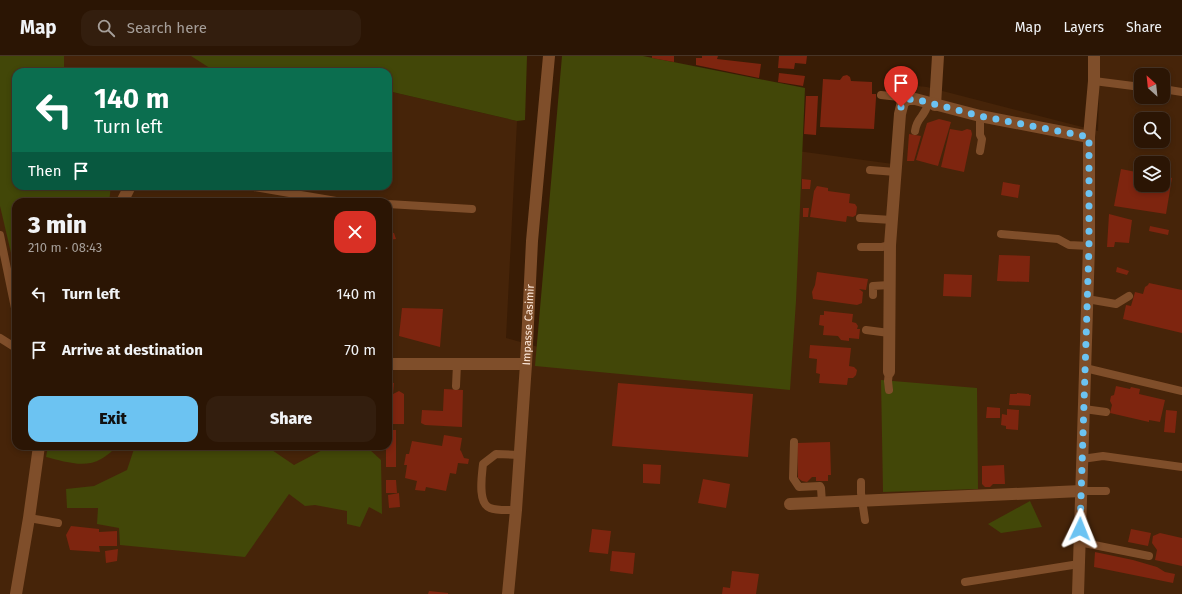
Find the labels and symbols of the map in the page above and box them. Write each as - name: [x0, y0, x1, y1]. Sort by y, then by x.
- pin: [884, 66, 918, 107]
- north arrow: [1134, 68, 1170, 104]
- street label: Impasse Casimir: [519, 283, 536, 366]
- position arrow: [1059, 508, 1101, 550]

